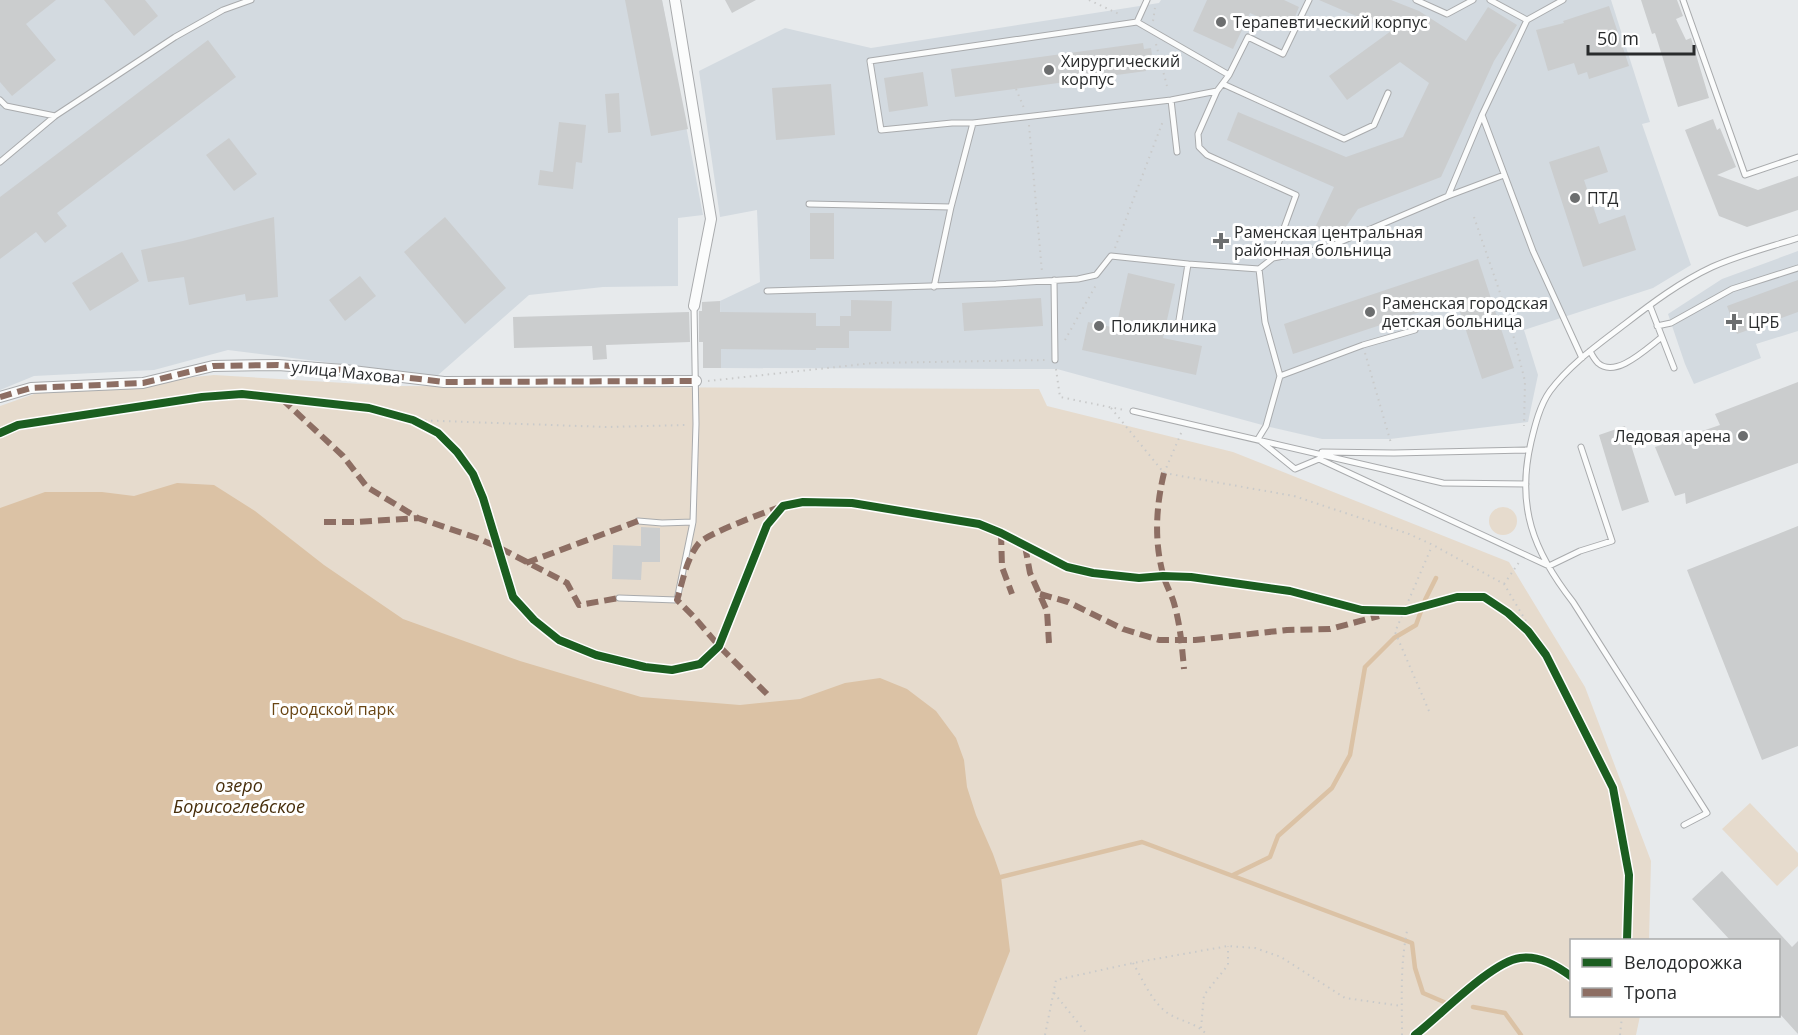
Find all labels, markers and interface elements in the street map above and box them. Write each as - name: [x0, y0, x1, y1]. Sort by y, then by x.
- place label: Терапевтический корпус: [1233, 11, 1428, 33]
- marker: Терапевтический корпус: [1214, 15, 1228, 29]
- scale bar: [1588, 18, 1694, 56]
- text: 50 m: [1597, 26, 1639, 50]
- place label: Хирургический корпус: [1061, 50, 1180, 90]
- marker: Хирургический корпус: [1042, 63, 1056, 77]
- place label: ПТД: [1587, 187, 1618, 209]
- marker: ПТД: [1568, 191, 1582, 205]
- place label: Раменская центральная районная больница: [1234, 221, 1423, 261]
- marker: Раменская центральная районная больница: [1212, 232, 1230, 250]
- place label: Раменская городская детская больница: [1382, 292, 1548, 332]
- marker: Раменская городская детская больница: [1363, 305, 1377, 319]
- place label: ЦРБ: [1748, 311, 1779, 333]
- marker: ЦРБ: [1725, 313, 1743, 331]
- place label: Поликлиника: [1111, 315, 1217, 337]
- marker: Поликлиника: [1092, 319, 1106, 333]
- street label: улица Махова: [290, 355, 402, 389]
- place label: Ледовая арена: [1614, 425, 1731, 447]
- marker: Ледовая арена: [1736, 429, 1750, 443]
- park label: Городской парк: [271, 698, 395, 720]
- water label: озеро Борисоглебское: [173, 773, 305, 818]
- legend: [1570, 939, 1780, 1017]
- text: Велодорожка: [1624, 950, 1742, 974]
- text: Тропа: [1624, 980, 1677, 1004]

